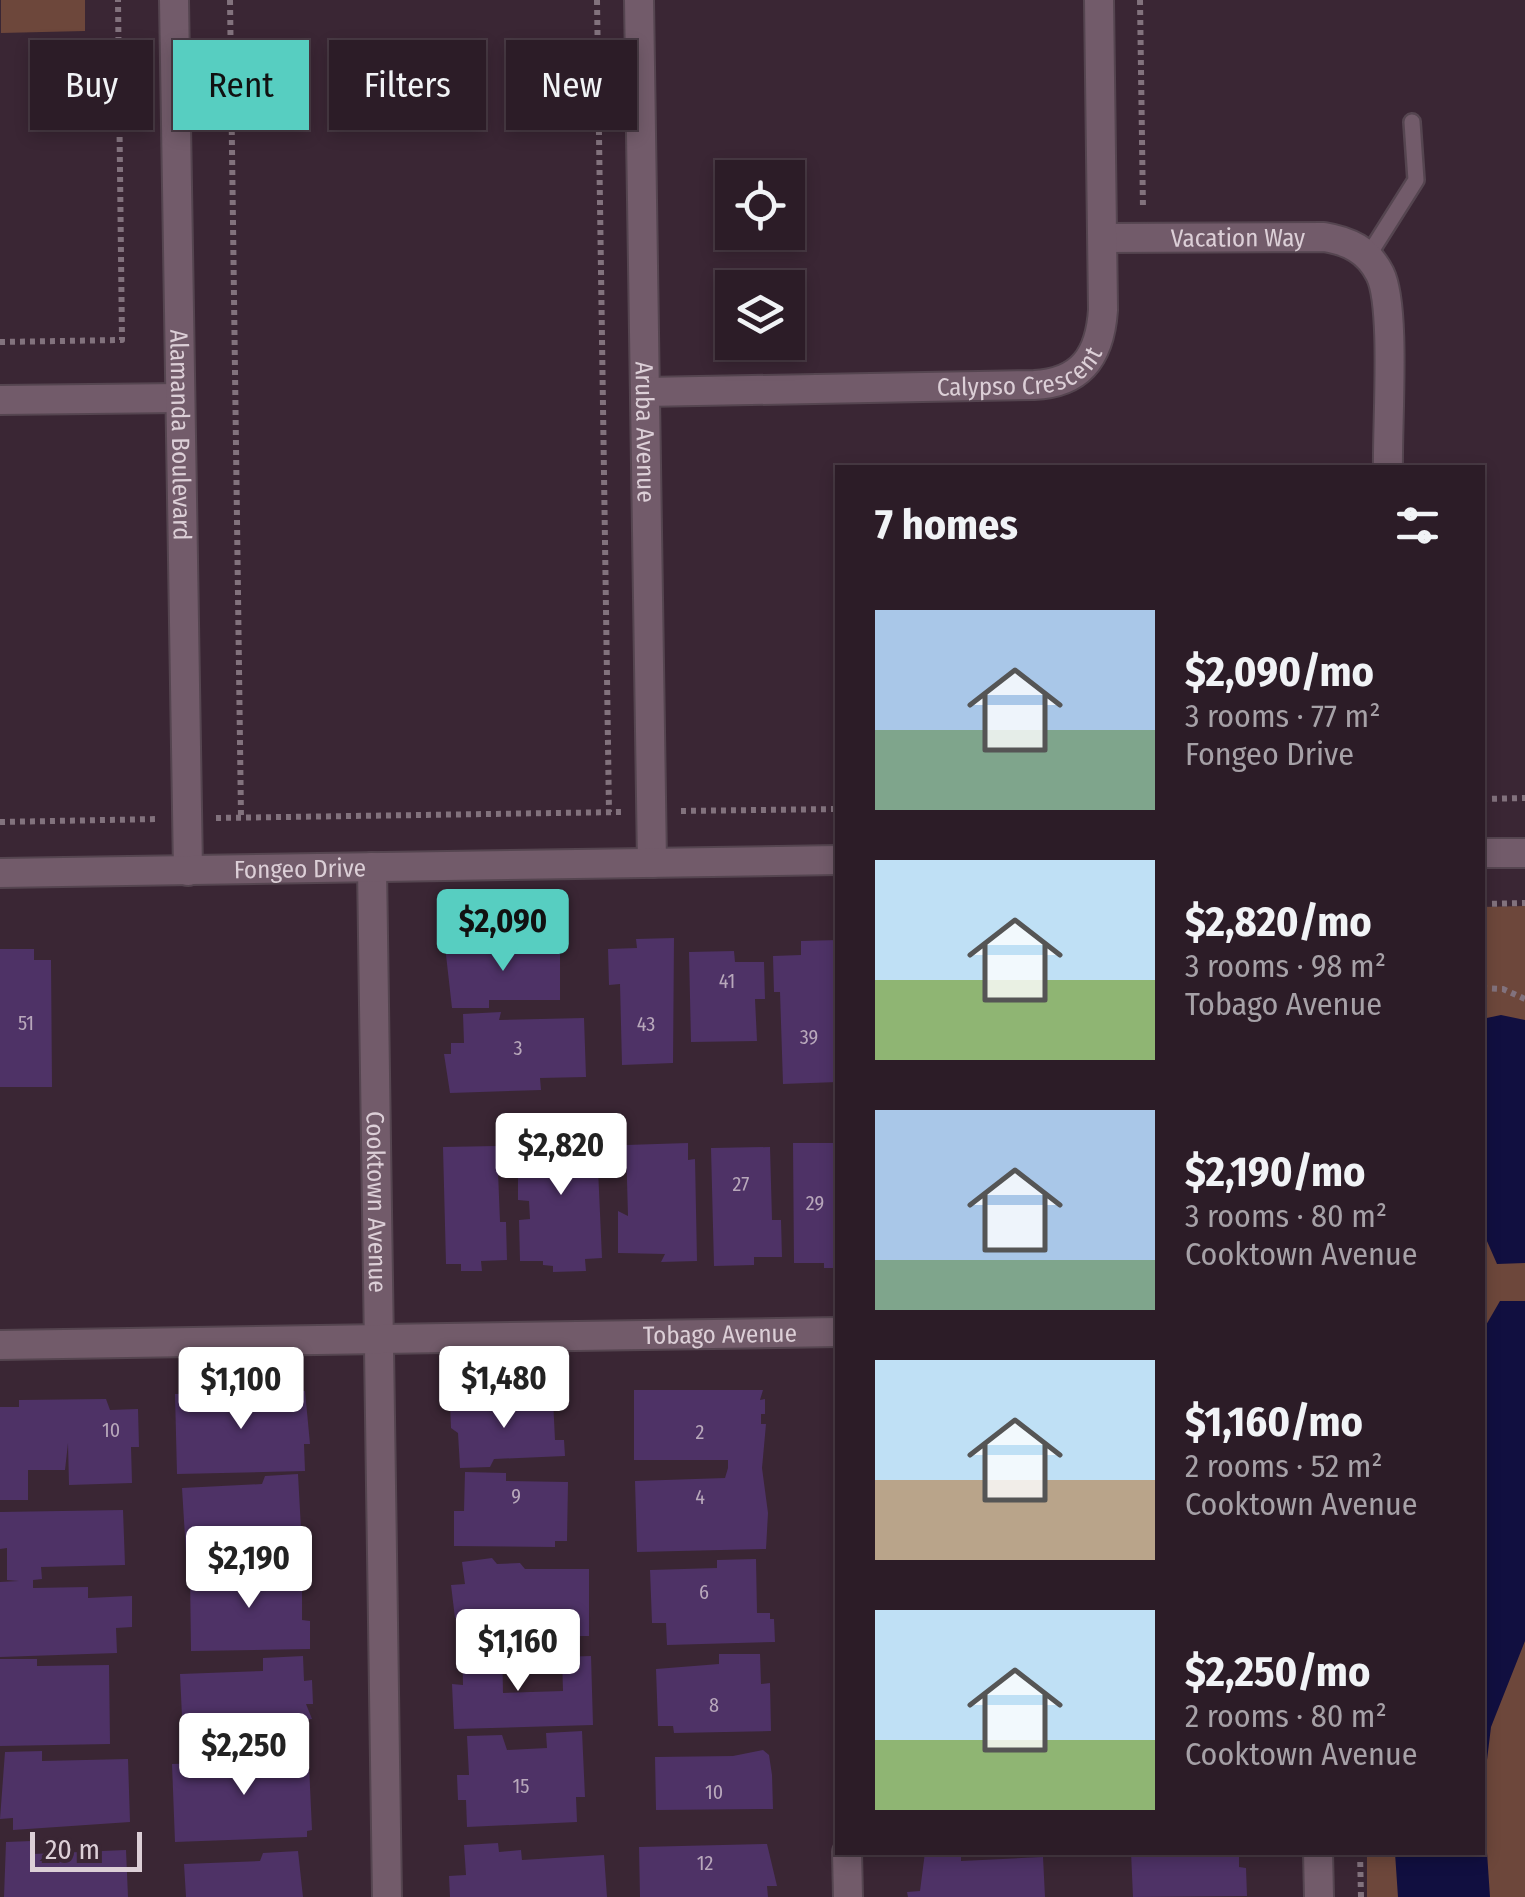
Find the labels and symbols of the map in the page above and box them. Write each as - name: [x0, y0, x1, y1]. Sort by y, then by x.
- street label: Vacation Way: [1171, 223, 1305, 254]
- street label: Alamanda Boulevard: [163, 329, 197, 541]
- street label: Calypso Crescent: [936, 341, 1109, 403]
- street label: Aruba Avenue: [628, 361, 661, 503]
- street label: Fongeo Drive: [234, 853, 366, 885]
- pin: $2,090: [422, 889, 584, 974]
- house number: 41: [719, 969, 735, 993]
- house number: 51: [18, 1011, 34, 1035]
- house number: 43: [637, 1012, 655, 1036]
- house number: 39: [800, 1025, 818, 1049]
- house number: 3: [513, 1036, 523, 1060]
- street label: Cooktown Avenue: [360, 1111, 392, 1293]
- pin: $2,820: [480, 1113, 642, 1198]
- house number: 27: [733, 1172, 749, 1196]
- house number: 29: [806, 1191, 824, 1215]
- street label: Tobago Avenue: [643, 1319, 797, 1351]
- pin: $1,480: [423, 1346, 585, 1431]
- pin: $1,100: [160, 1347, 322, 1432]
- house number: 10: [102, 1418, 120, 1442]
- house number: 2: [696, 1420, 705, 1444]
- house number: 9: [511, 1484, 521, 1508]
- house number: 4: [695, 1485, 705, 1509]
- pin: $2,190: [168, 1526, 330, 1611]
- house number: 6: [699, 1580, 709, 1604]
- pin: $1,160: [437, 1609, 599, 1694]
- house number: 8: [709, 1693, 719, 1717]
- pin: $2,250: [163, 1713, 325, 1798]
- house number: 15: [513, 1774, 529, 1798]
- house number: 10: [705, 1780, 723, 1804]
- scale bar: [30, 1827, 142, 1872]
- house number: 12: [697, 1851, 713, 1875]

